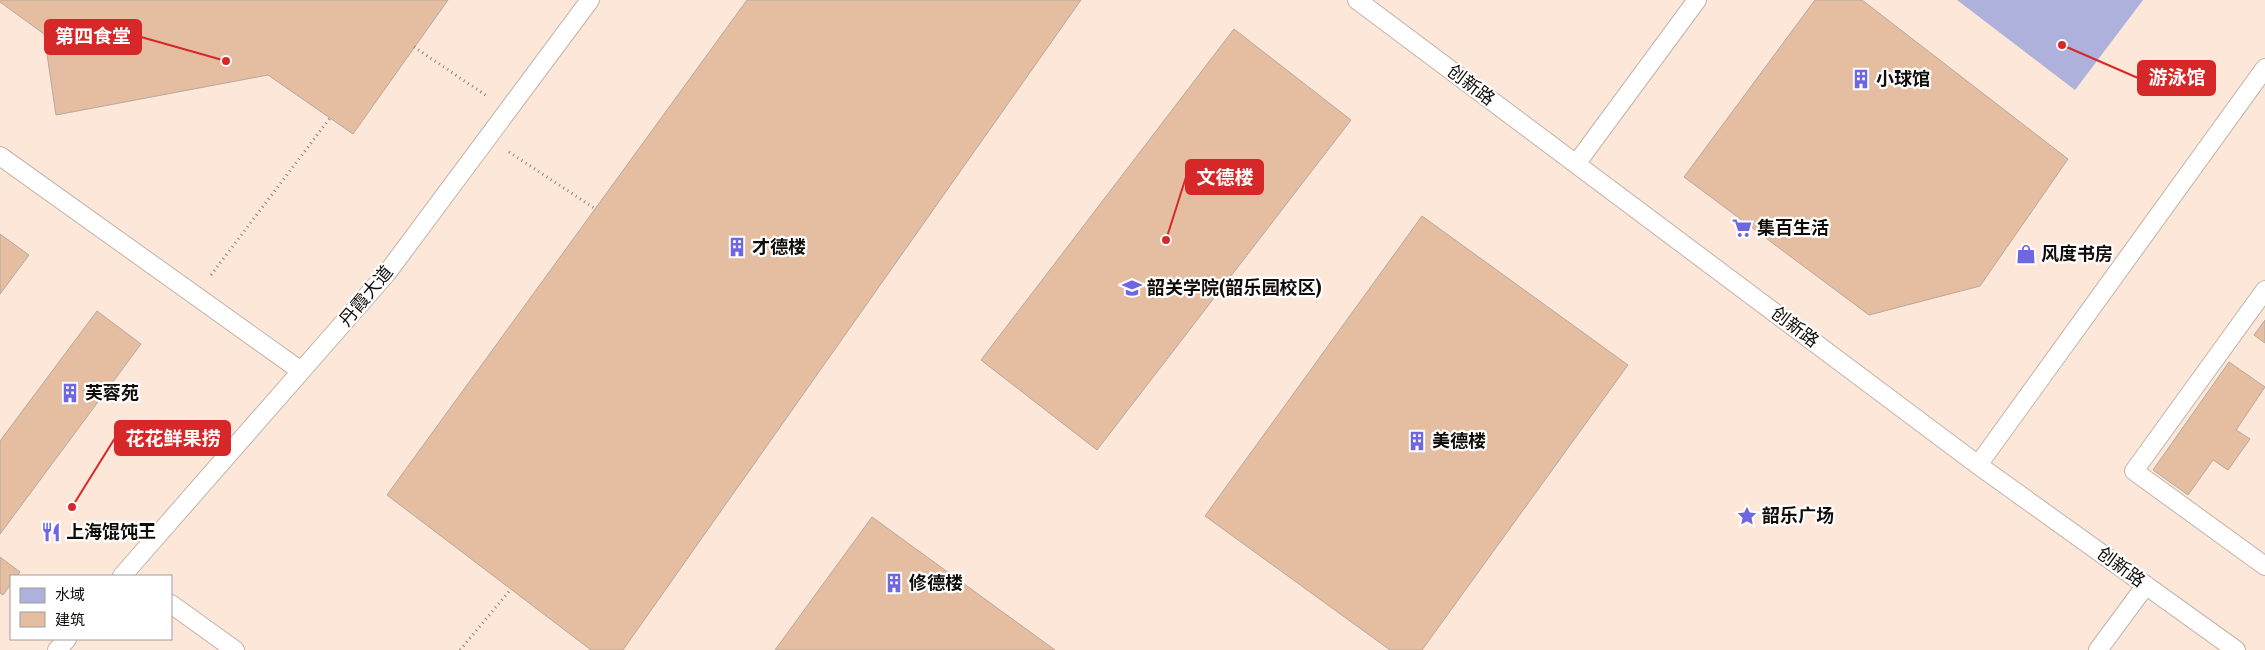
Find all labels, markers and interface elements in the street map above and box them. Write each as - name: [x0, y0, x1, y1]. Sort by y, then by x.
- callout: 第四食堂: [45, 20, 141, 54]
- text: 第四食堂: [55, 21, 131, 49]
- street label: 创新路: [1442, 57, 1502, 111]
- callout: 游泳馆: [2138, 61, 2215, 95]
- text: 游泳馆: [2148, 62, 2206, 90]
- place label: 小球馆: [1876, 64, 1930, 91]
- building icon: 小球馆: [1850, 68, 1872, 90]
- callout: 文德楼: [1186, 160, 1263, 194]
- text: 文德楼: [1196, 162, 1254, 190]
- place label: 集百生活: [1757, 213, 1829, 240]
- supermarket icon: 集百生活: [1731, 217, 1753, 239]
- place label: 才德楼: [752, 232, 806, 259]
- building icon: 才德楼: [726, 236, 748, 258]
- place label: 风度书房: [2041, 239, 2113, 266]
- shop icon: 风度书房: [2015, 243, 2037, 265]
- street label: 丹霞大道: [331, 259, 398, 331]
- place label: 韶关学院(韶乐园校区): [1147, 273, 1322, 300]
- school or university icon: 韶关学院(韶乐园校区): [1121, 277, 1143, 299]
- street label: 创新路: [1766, 299, 1826, 353]
- place label: 芙蓉苑: [85, 378, 139, 405]
- building icon: 芙蓉苑: [59, 382, 81, 404]
- callout: 花花鲜果捞: [115, 421, 230, 455]
- text: 花花鲜果捞: [125, 423, 221, 451]
- place label: 美德楼: [1432, 426, 1486, 453]
- building icon: 美德楼: [1406, 430, 1428, 452]
- place label: 韶乐广场: [1762, 501, 1834, 528]
- place icon: 韶乐广场: [1736, 505, 1758, 527]
- place label: 上海馄饨王: [66, 517, 156, 544]
- restaurant icon: 上海馄饨王: [40, 521, 62, 543]
- street label: 创新路: [2092, 539, 2152, 593]
- place label: 修德楼: [909, 568, 963, 595]
- building icon: 修德楼: [883, 572, 905, 594]
- legend: [10, 575, 172, 640]
- text: 水域: [55, 582, 85, 605]
- text: 建筑: [55, 607, 85, 630]

